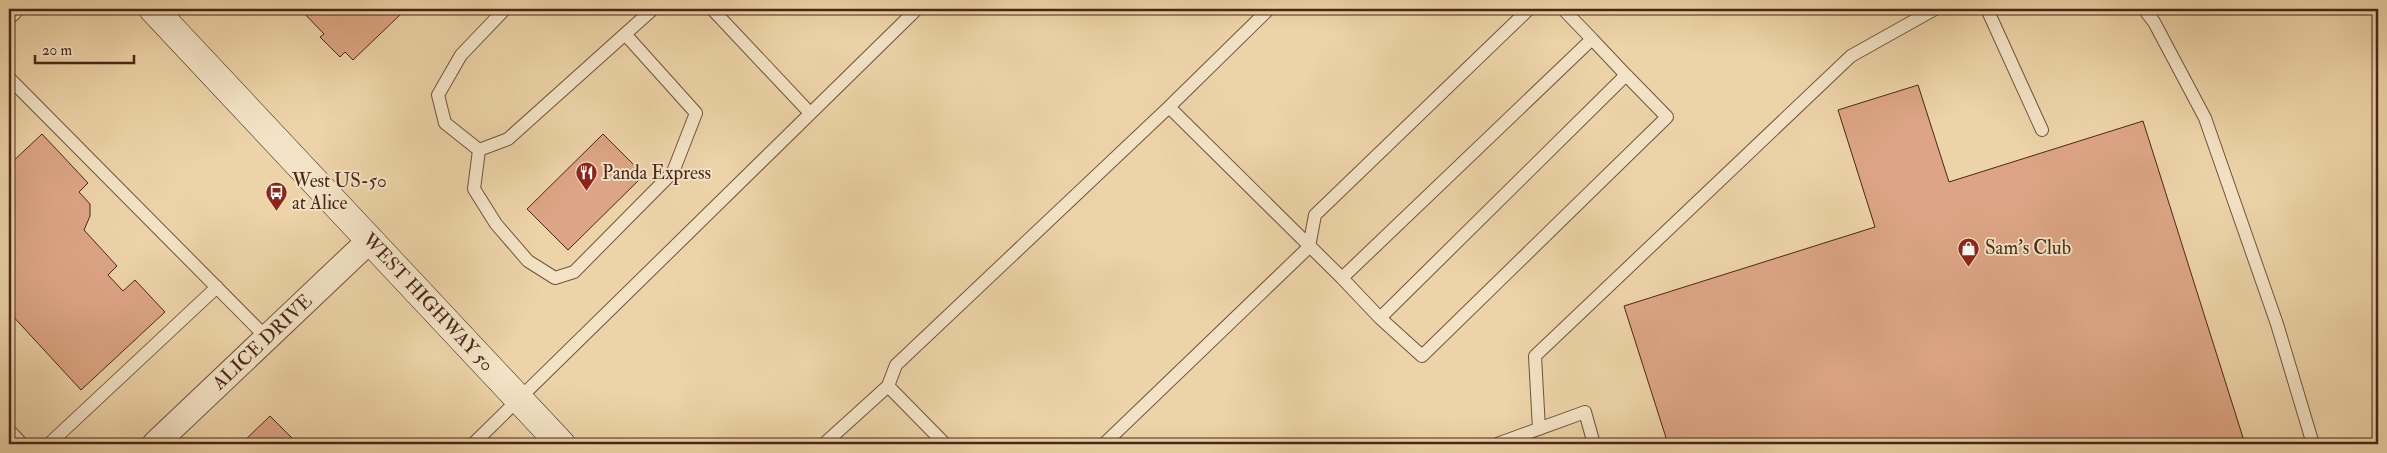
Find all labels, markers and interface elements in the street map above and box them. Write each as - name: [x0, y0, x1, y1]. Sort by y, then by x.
- scale bar: [35, 32, 134, 64]
- text: 20 m: [42, 41, 72, 60]
- restaurant icon: Panda Express: [574, 161, 598, 192]
- place label: Panda Express: [602, 161, 711, 186]
- place label: West US-50 at Alice: [291, 169, 387, 215]
- bus stop icon: West US-50 at Alice: [264, 180, 288, 211]
- street label: WEST HIGHWAY 50: [357, 227, 499, 376]
- shop icon: Sam's Club: [1957, 236, 1981, 267]
- place label: Sam's Club: [1985, 236, 2071, 260]
- street label: ALICE DRIVE: [207, 289, 318, 396]

